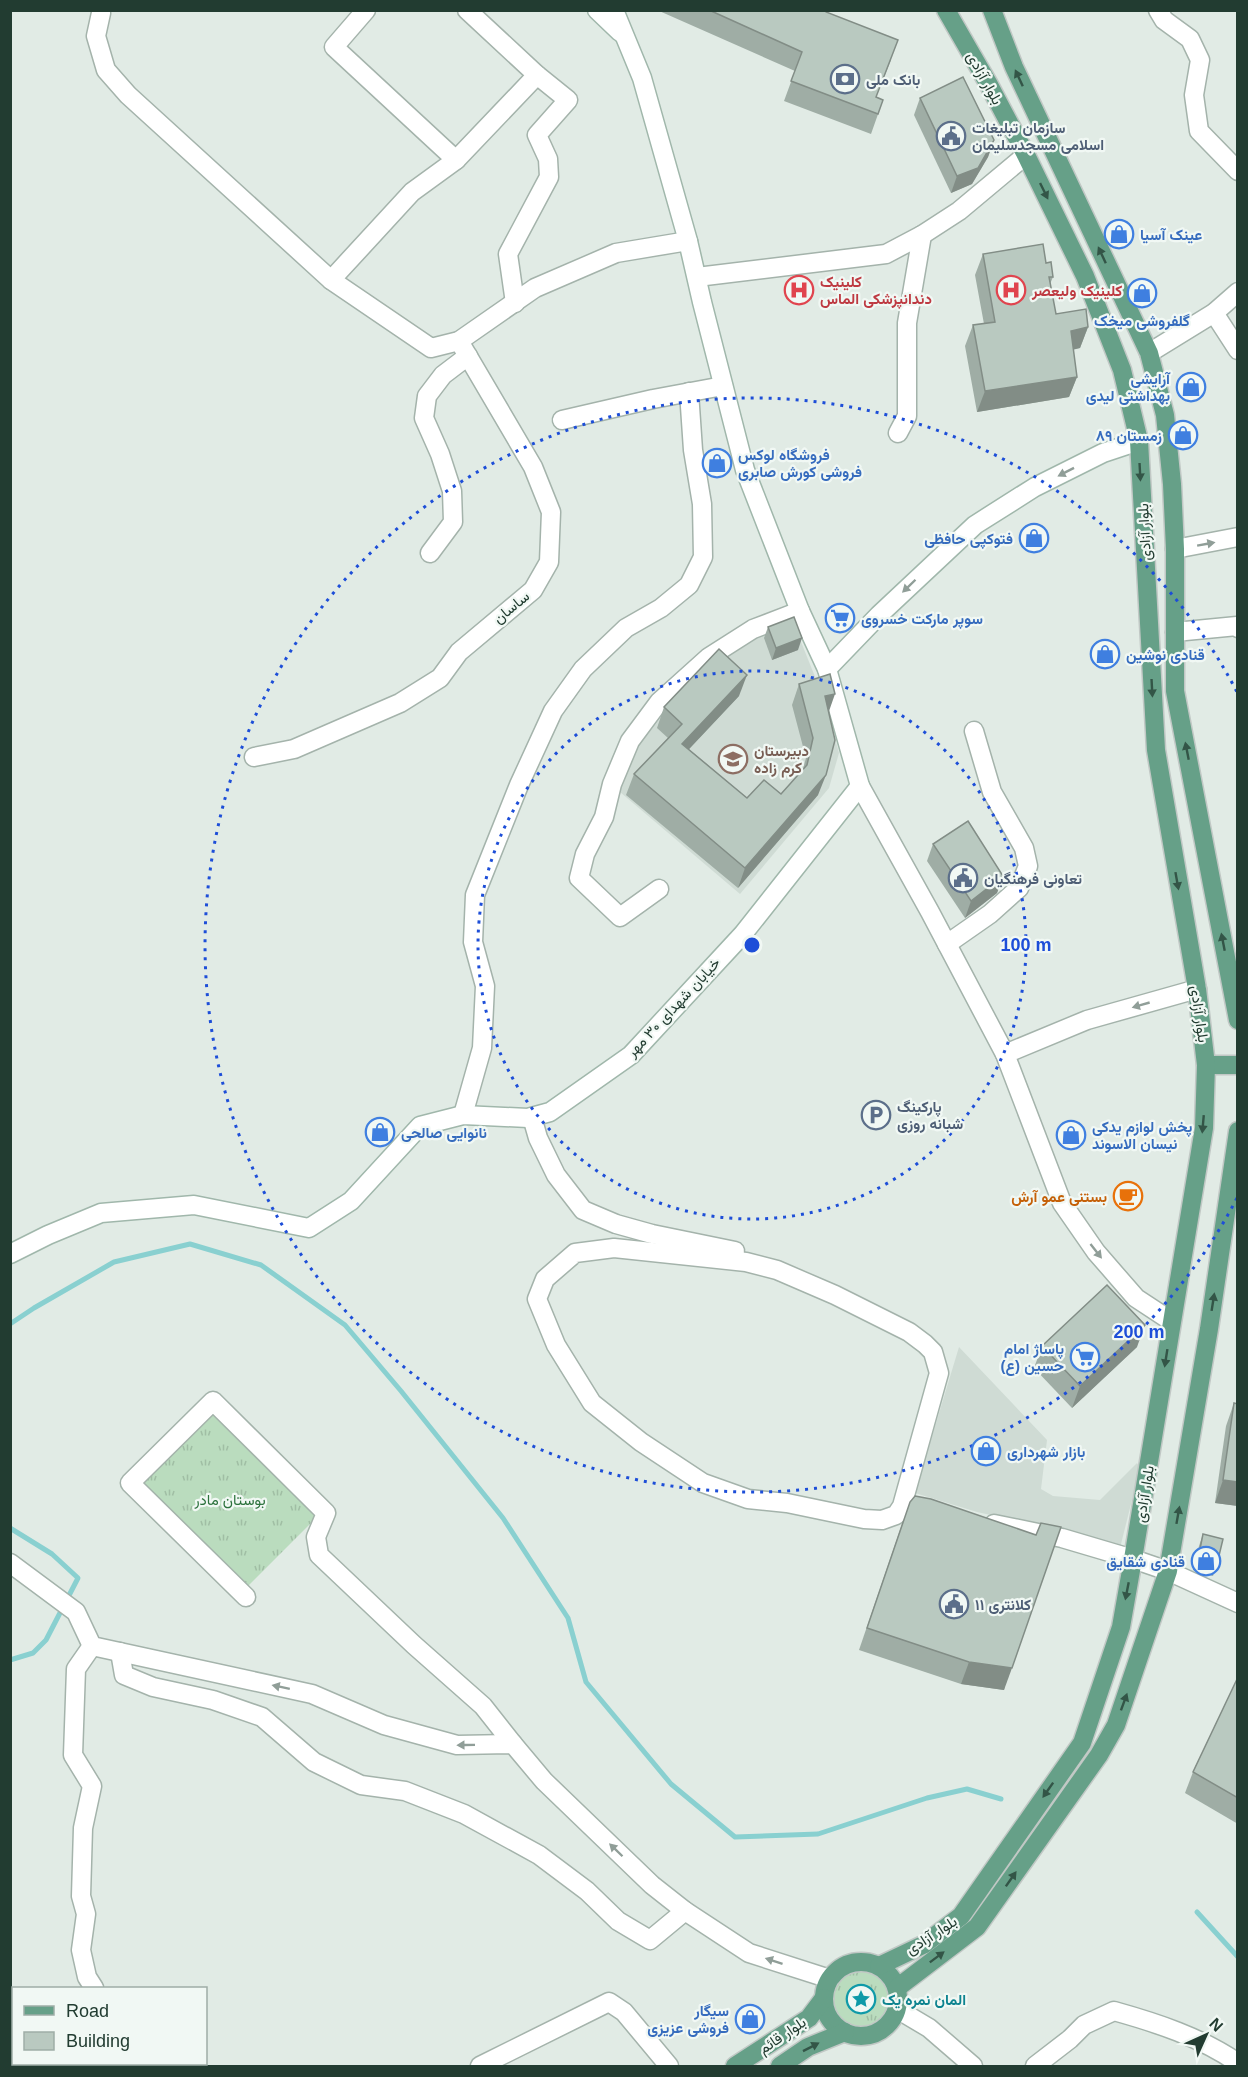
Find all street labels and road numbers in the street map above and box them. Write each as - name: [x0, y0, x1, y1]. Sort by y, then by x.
- street label: بلوار آزادی: [962, 49, 1006, 108]
- street label: بلوار آزادی: [1134, 503, 1156, 561]
- street label: ساسان: [490, 587, 533, 628]
- street label: خیابان شهدای ۳۰ مهر: [622, 954, 725, 1062]
- street label: بلوار آزادی: [1186, 984, 1212, 1044]
- street label: بلوار آزادی: [1131, 1464, 1159, 1524]
- street label: بلوار آزادی: [902, 1912, 961, 1959]
- street label: بلوار قائم: [755, 2013, 810, 2059]

